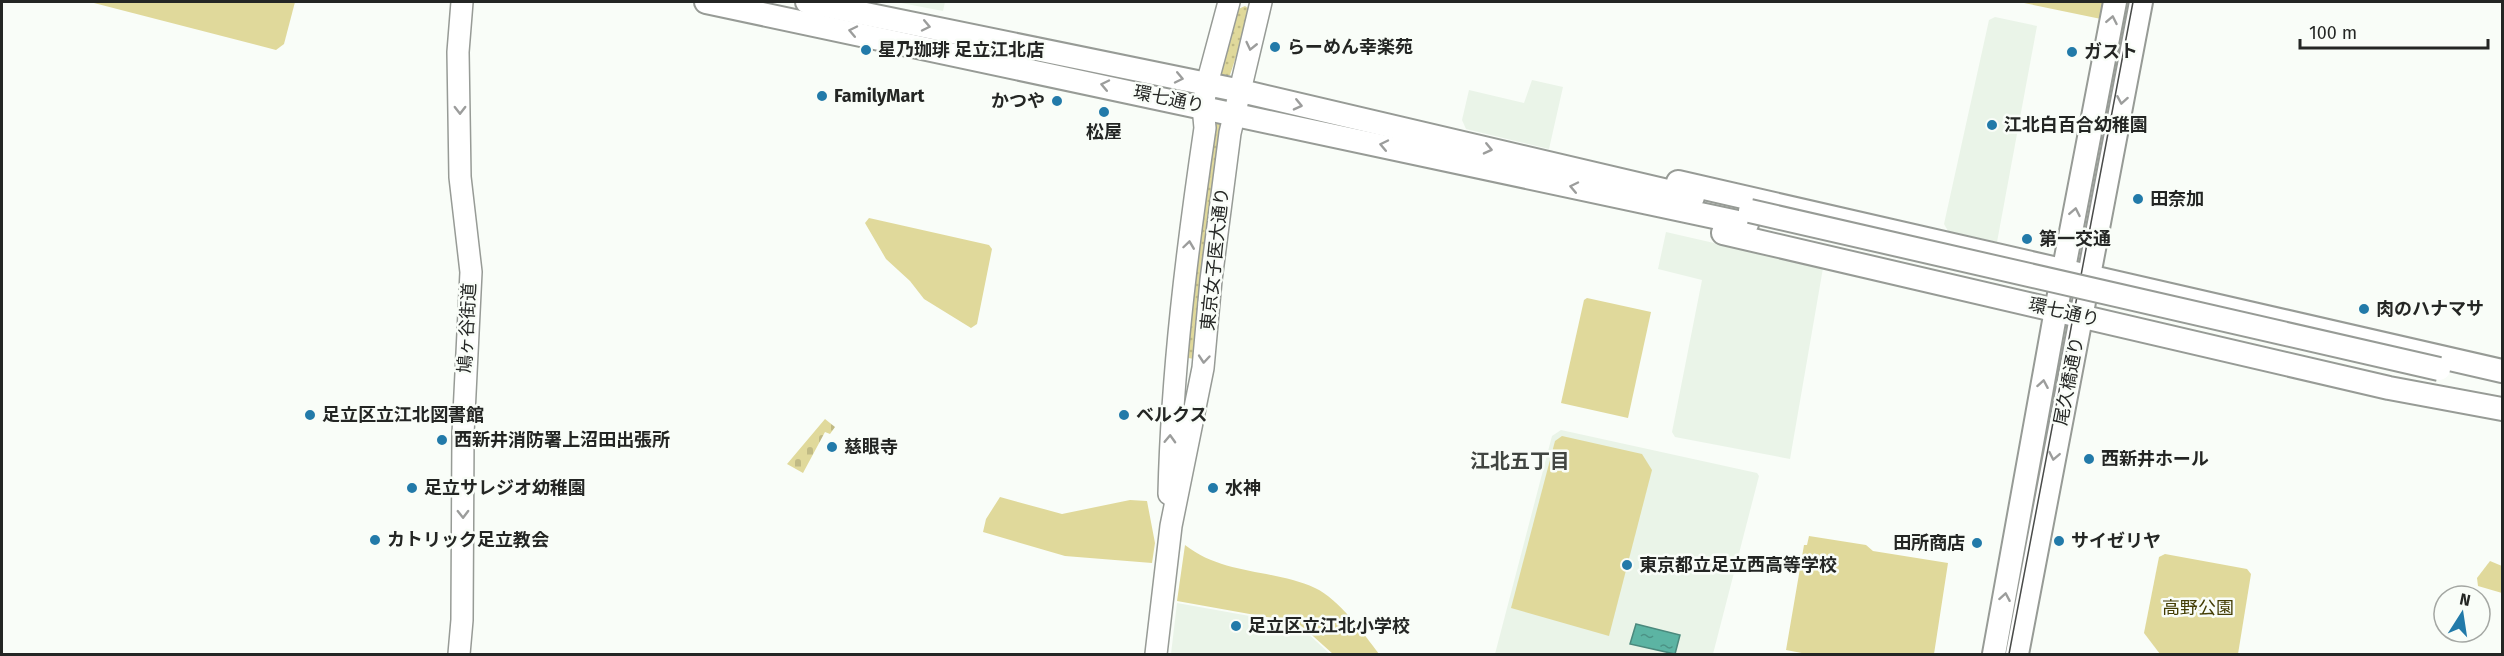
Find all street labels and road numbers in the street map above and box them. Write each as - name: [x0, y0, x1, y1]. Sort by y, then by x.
- street label: 環七通り: [1131, 81, 1207, 117]
- street label: 東京女子医大通り: [1197, 186, 1233, 332]
- street label: 鳩ヶ谷街道: [454, 282, 480, 374]
- street label: 環七通り: [2026, 293, 2102, 331]
- street label: 尾久橋通り: [2050, 335, 2088, 427]

